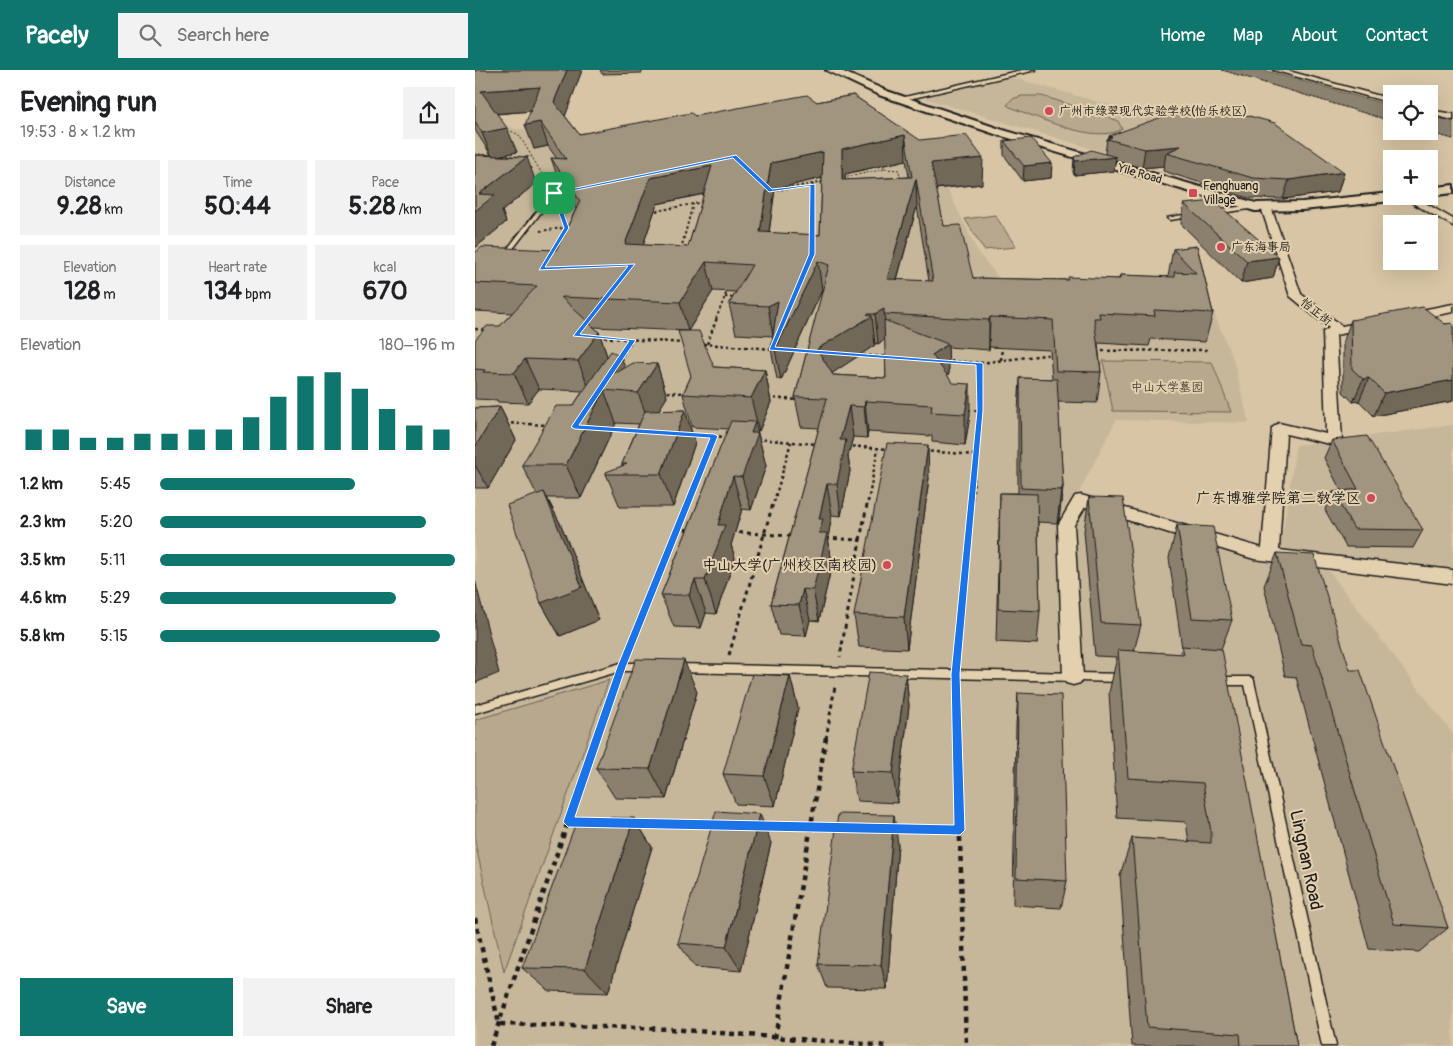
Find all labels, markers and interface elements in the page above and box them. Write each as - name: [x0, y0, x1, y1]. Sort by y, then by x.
- search box: [118, 13, 468, 58]
- text: Pacely: [25, 21, 88, 50]
- icon: search: [136, 21, 164, 49]
- text: Search here: [176, 23, 269, 47]
- text: Home: [1160, 24, 1205, 47]
- text: Map: [1233, 24, 1263, 47]
- text: About: [1291, 24, 1337, 47]
- text: Contact: [1365, 24, 1428, 47]
- text: Evening run: [20, 85, 157, 120]
- map controls: [1383, 85, 1438, 270]
- button: locate: [1383, 85, 1438, 140]
- button: share: [403, 87, 455, 139]
- place label: 广州市绿翠现代实验学校(怡乐校区): [1059, 104, 1247, 119]
- marker: 广州市绿翠现代实验学校(怡乐校区): [1043, 105, 1055, 117]
- text: 19:53 · 8 × 1.2 km: [20, 122, 135, 142]
- button: +: [1383, 150, 1438, 205]
- street label: Yile Road: [1115, 160, 1164, 187]
- pin: [533, 172, 575, 214]
- text: Distance: [64, 174, 115, 191]
- text: Time: [223, 174, 252, 191]
- text: Pace: [371, 174, 399, 191]
- icon: arrive: [540, 179, 568, 207]
- place label: Fenghuang Village: [1203, 179, 1258, 208]
- marker: Fenghuang Village: [1187, 187, 1199, 199]
- text: 9.28: [57, 191, 102, 222]
- text: 50:44: [204, 191, 271, 222]
- text: 5:28: [349, 191, 395, 222]
- text: km: [102, 201, 123, 218]
- text: /km: [395, 201, 422, 218]
- button: −: [1383, 215, 1438, 270]
- place label: 广东海事局: [1231, 240, 1291, 255]
- marker: 广东海事局: [1215, 241, 1227, 253]
- text: Elevation: [63, 259, 117, 276]
- text: Heart rate: [208, 259, 267, 276]
- text: kcal: [374, 259, 397, 276]
- text: 128: [64, 276, 100, 307]
- text: 134: [204, 276, 242, 307]
- text: 670: [363, 276, 407, 307]
- text: m: [100, 286, 116, 303]
- text: bpm: [242, 286, 271, 303]
- street label: 怡正街: [1297, 295, 1335, 329]
- text: Elevation: [20, 335, 81, 355]
- text: 180–196 m: [379, 335, 455, 355]
- park label: 中山大学墓园: [1131, 380, 1203, 395]
- text: 1.2 km: [20, 474, 63, 494]
- text: 5:45: [100, 474, 131, 494]
- place label: 广东博雅学院第二教学区: [1196, 489, 1361, 508]
- marker: 广东博雅学院第二教学区: [1365, 492, 1377, 504]
- text: 2.3 km: [20, 512, 66, 532]
- text: 5:20: [100, 512, 133, 532]
- text: 3.5 km: [20, 550, 65, 570]
- text: 5:11: [100, 550, 125, 570]
- place label: 中山大学(广州校区南校园): [702, 556, 877, 575]
- marker: 中山大学(广州校区南校园): [881, 559, 893, 571]
- text: 4.6 km: [20, 588, 66, 608]
- text: 5:29: [100, 588, 130, 608]
- text: 5.8 km: [20, 626, 65, 646]
- text: 5:15: [100, 626, 128, 646]
- street label: Lingnan Road: [1284, 808, 1328, 912]
- button: Save: [20, 978, 233, 1036]
- button: Share: [243, 978, 455, 1036]

